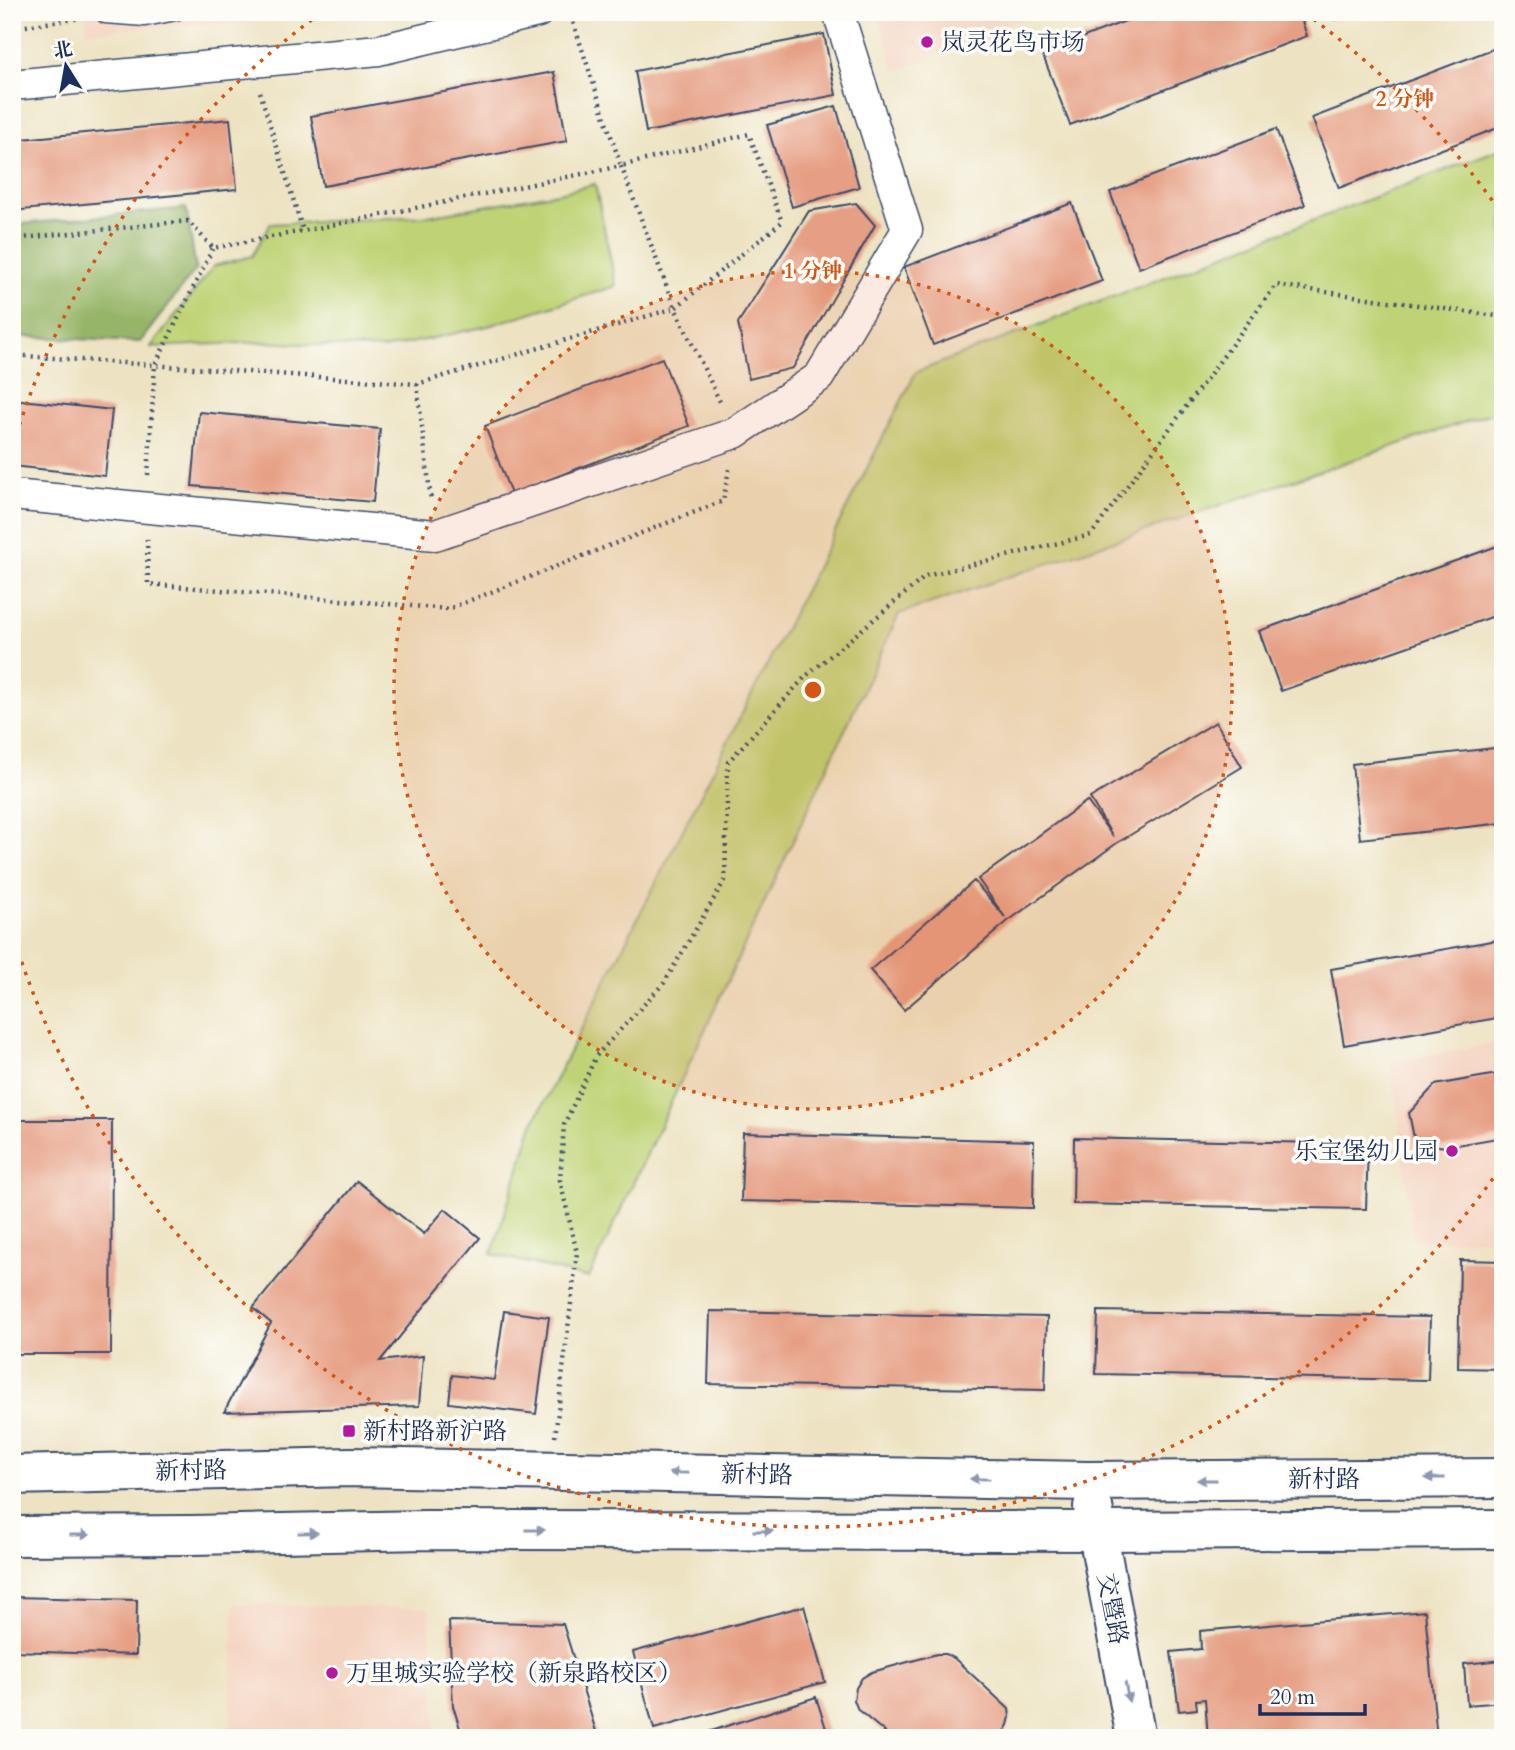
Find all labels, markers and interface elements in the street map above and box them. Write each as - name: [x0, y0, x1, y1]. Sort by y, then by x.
- place label: 岚灵花鸟市场: [941, 26, 1085, 59]
- north arrow: [32, 32, 102, 102]
- marker: 岚灵花鸟市场: [919, 34, 935, 50]
- text: 北: [51, 36, 75, 65]
- text: 2 分钟: [1376, 85, 1434, 114]
- text: 1 分钟: [784, 257, 842, 286]
- centre of rings: [801, 678, 825, 702]
- place label: 乐宝堡幼儿园: [1294, 1135, 1438, 1168]
- marker: 乐宝堡幼儿园: [1444, 1143, 1460, 1159]
- place label: 新村路新沪路: [363, 1415, 507, 1448]
- marker: 新村路新沪路: [341, 1423, 357, 1439]
- street label: 新村路: [155, 1454, 227, 1488]
- street label: 新村路: [721, 1458, 793, 1492]
- street label: 新村路: [1288, 1463, 1360, 1496]
- one-way arrow: [667, 1468, 689, 1479]
- one-way arrow: [1423, 1472, 1445, 1484]
- one-way arrow: [968, 1473, 990, 1485]
- one-way arrow: [1196, 1474, 1218, 1486]
- one-way arrow: [525, 1525, 547, 1536]
- one-way arrow: [752, 1525, 774, 1537]
- one-way arrow: [297, 1527, 319, 1538]
- one-way arrow: [70, 1529, 92, 1541]
- street label: 交暨路: [1089, 1571, 1135, 1647]
- place label: 万里城实验学校（新泉路校区）: [346, 1657, 682, 1690]
- marker: 万里城实验学校（新泉路校区）: [324, 1665, 340, 1681]
- scale bar: [1260, 1673, 1364, 1717]
- one-way arrow: [1122, 1681, 1133, 1703]
- text: 20 m: [1270, 1683, 1315, 1712]

